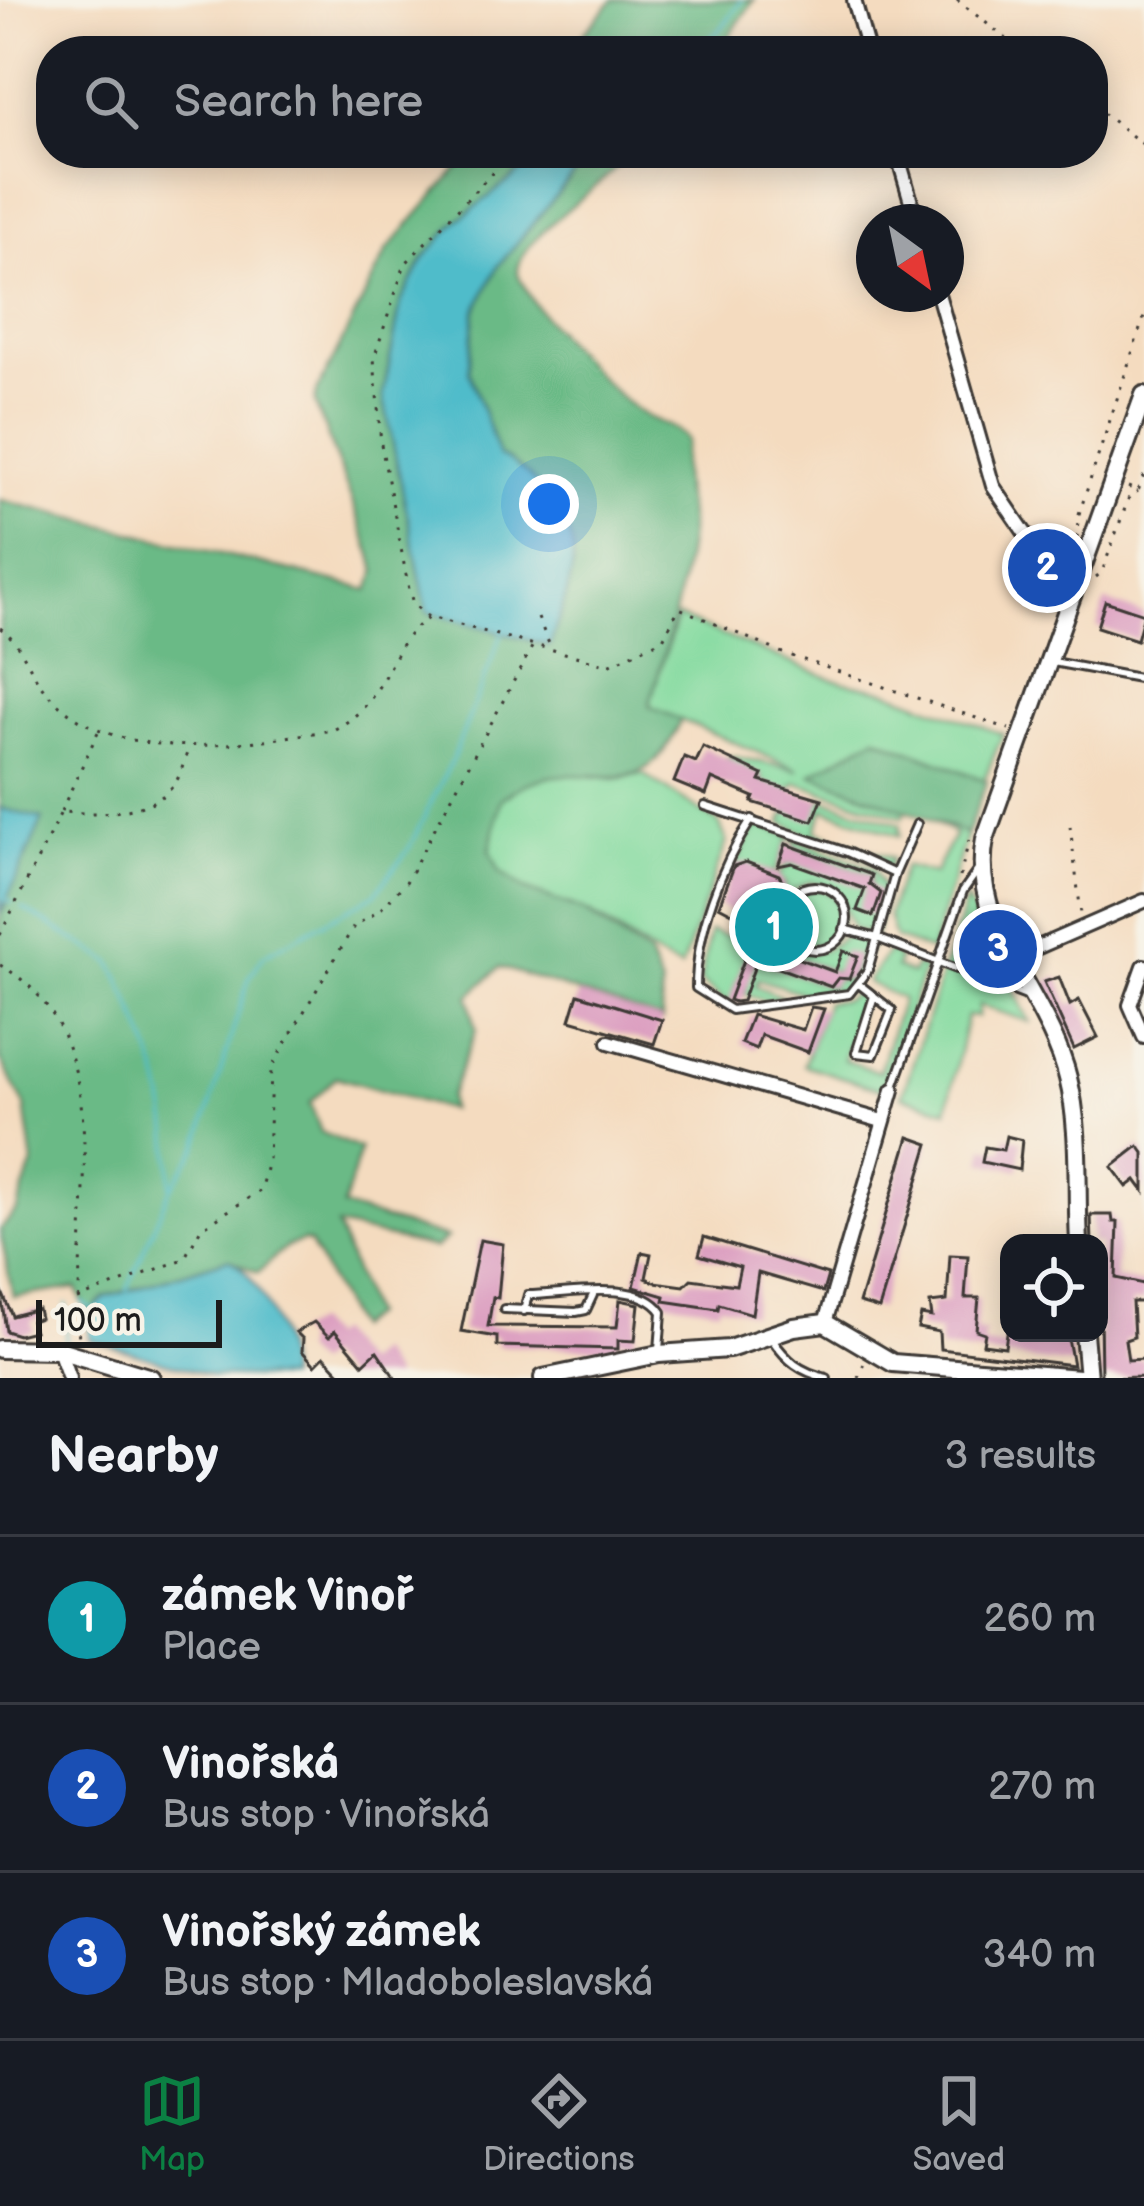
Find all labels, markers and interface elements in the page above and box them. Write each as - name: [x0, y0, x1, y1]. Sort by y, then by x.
- search box: [36, 36, 1108, 168]
- icon: search: [78, 69, 144, 135]
- text: Search here: [174, 75, 423, 130]
- north arrow: [856, 204, 964, 312]
- your location: [519, 474, 579, 534]
- pin: 2: [1008, 523, 1086, 613]
- pin: 1: [735, 882, 813, 972]
- pin: 3: [959, 904, 1037, 994]
- map controls: [1000, 1234, 1108, 1342]
- button: locate: [1000, 1234, 1108, 1342]
- scale bar: [36, 1294, 222, 1347]
- text: 100 m: [54, 1301, 142, 1341]
- text: Nearby: [48, 1426, 219, 1487]
- text: 3 results: [944, 1433, 1096, 1480]
- text: zámek Vinoř: [162, 1569, 414, 1624]
- text: 1: [79, 1596, 95, 1643]
- text: 260 m: [983, 1596, 1096, 1643]
- text: Place: [162, 1624, 261, 1671]
- text: Vinořská: [162, 1737, 340, 1792]
- text: 2: [75, 1764, 99, 1811]
- text: 270 m: [988, 1764, 1096, 1811]
- text: Bus stop · Vinořská: [162, 1792, 490, 1839]
- text: Vinořský zámek: [162, 1905, 481, 1960]
- text: 3: [76, 1932, 98, 1979]
- text: 340 m: [983, 1932, 1096, 1979]
- text: Bus stop · Mladoboleslavská: [162, 1960, 653, 2007]
- tab: Map: [139, 2068, 205, 2180]
- tab: Directions: [483, 2068, 635, 2180]
- tab: Saved: [912, 2068, 1005, 2180]

